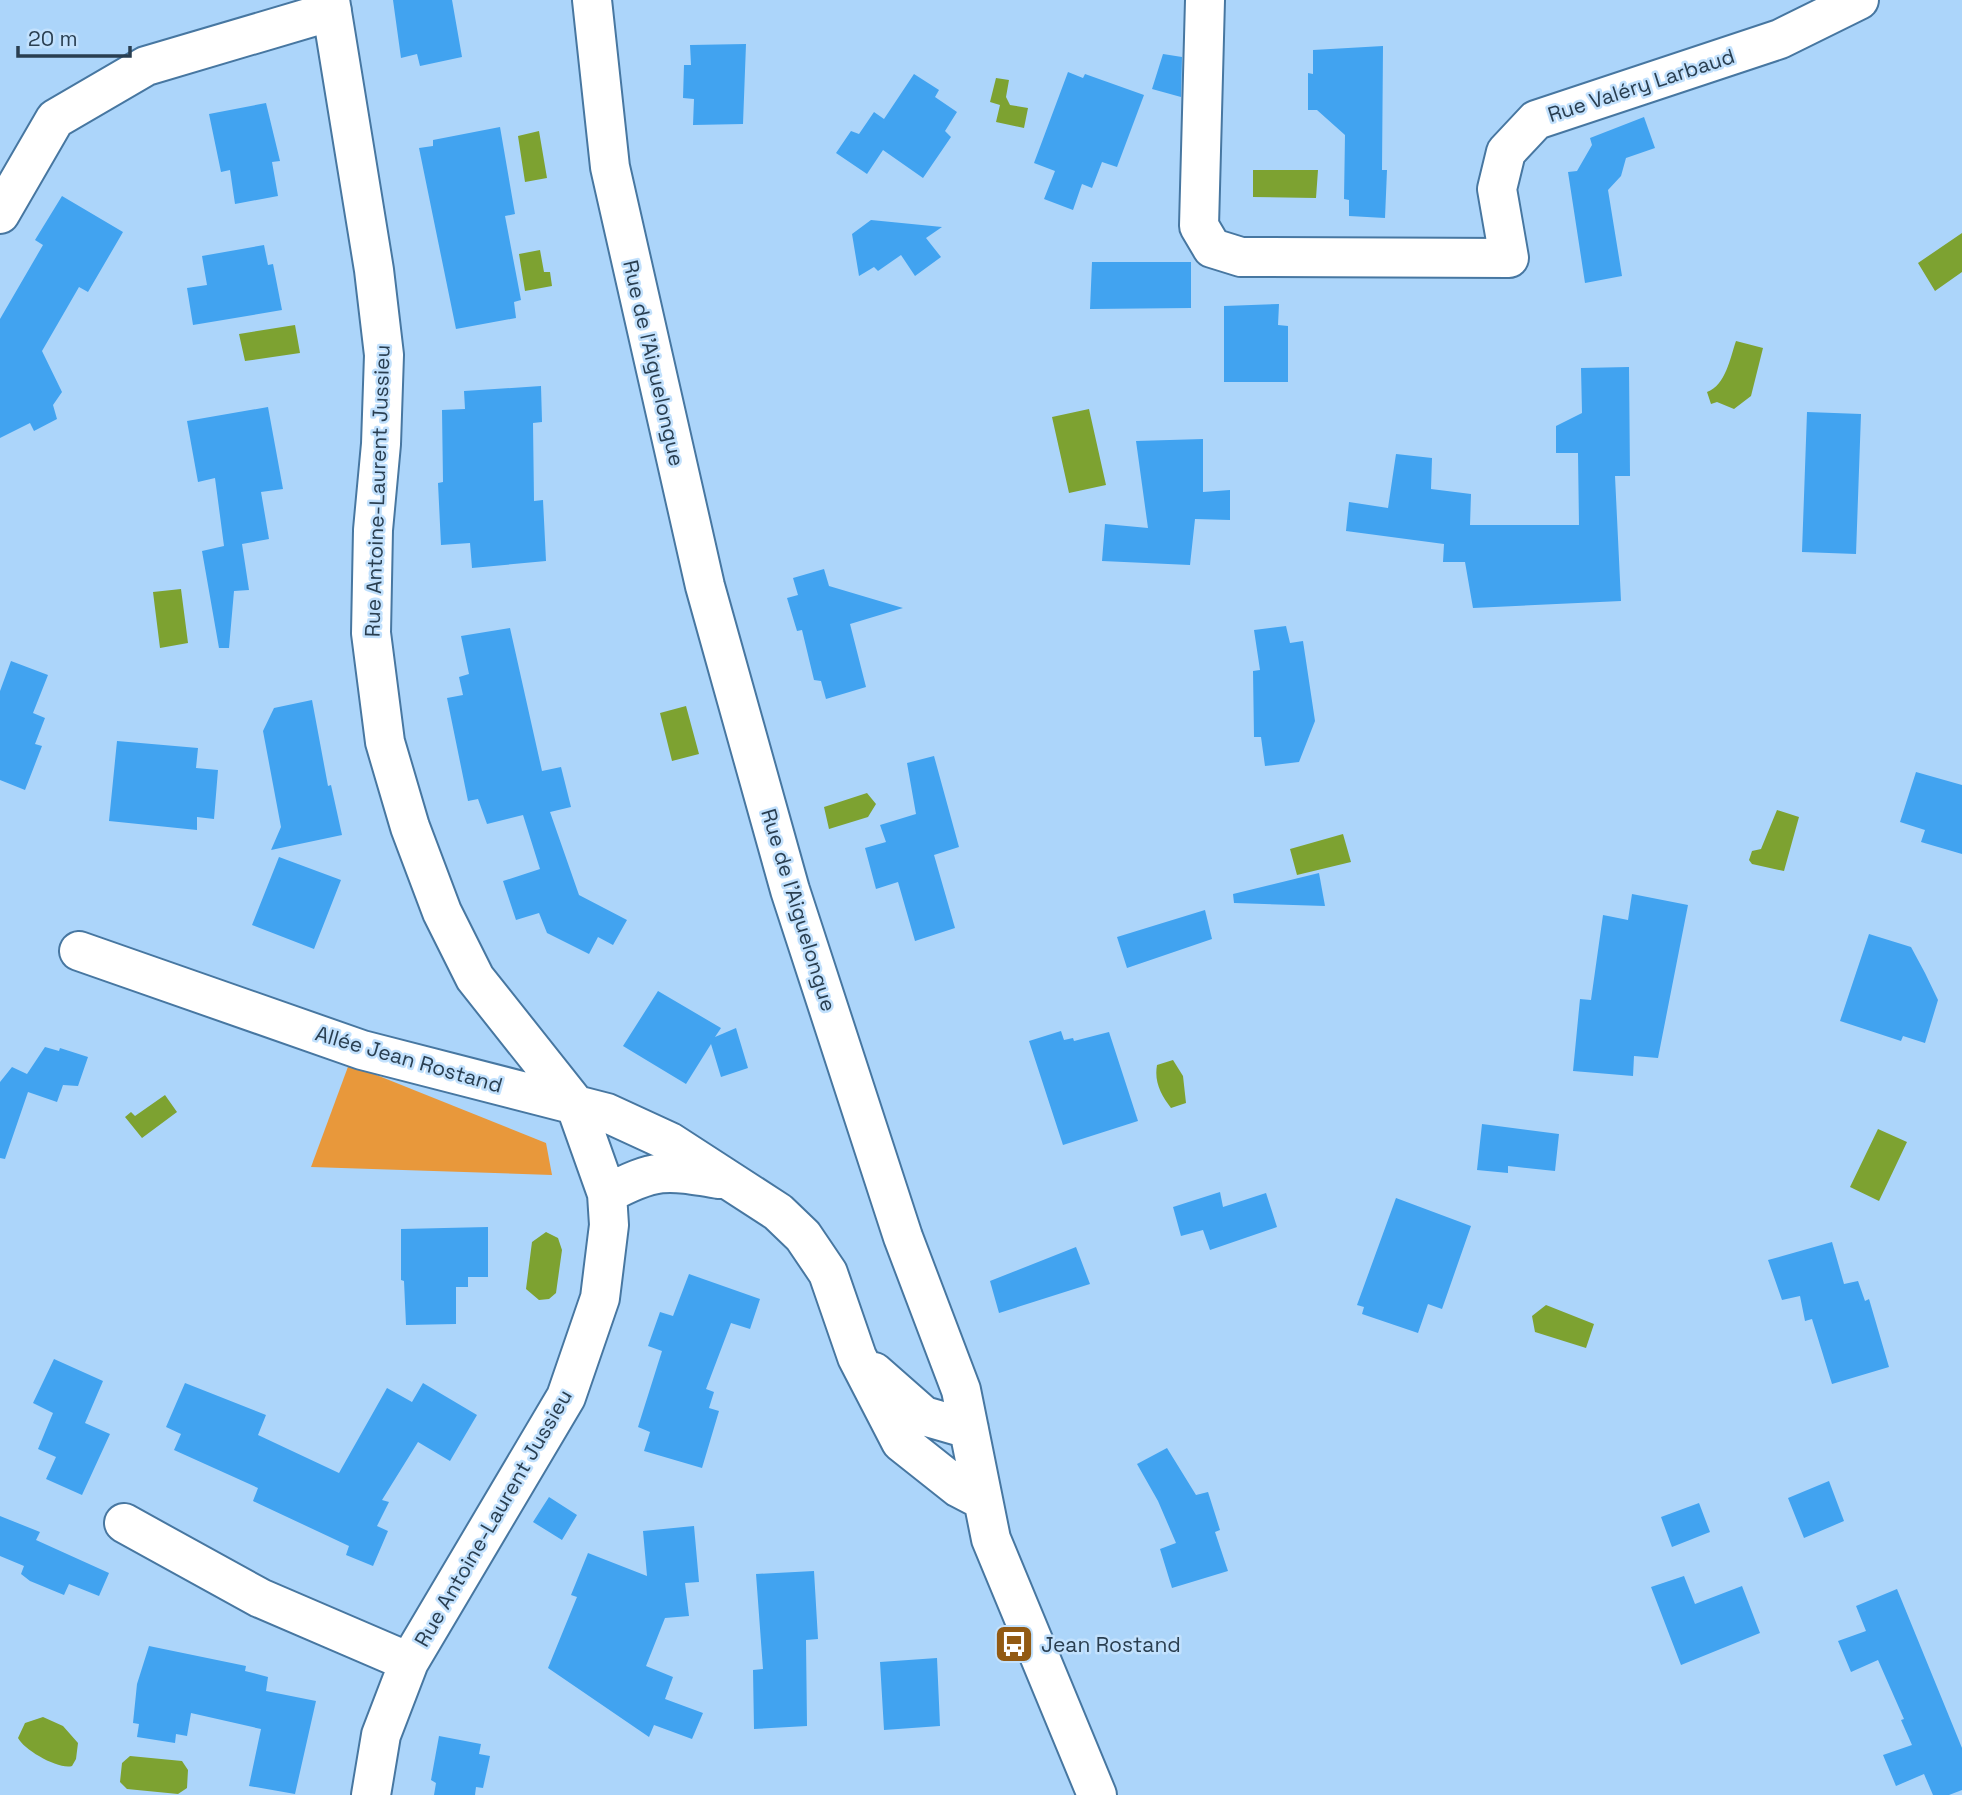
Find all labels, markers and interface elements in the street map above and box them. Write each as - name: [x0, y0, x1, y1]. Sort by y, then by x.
- scale bar: [18, 14, 130, 58]
- text: 20 m: [28, 25, 78, 52]
- street label: Rue Valéry Larbaud: [1544, 42, 1738, 128]
- street label: Rue de l'Aiguelongue: [617, 257, 691, 469]
- street label: Rue Antoine-Laurent Jussieu: [358, 344, 396, 638]
- street label: Rue de l'Aiguelongue: [755, 805, 843, 1015]
- street label: Allée Jean Rostand: [312, 1019, 506, 1099]
- street label: Rue Antoine-Laurent Jussieu: [408, 1384, 578, 1652]
- bus stop icon: Jean Rostand: [993, 1623, 1035, 1665]
- place label: Jean Rostand: [1041, 1631, 1181, 1658]

